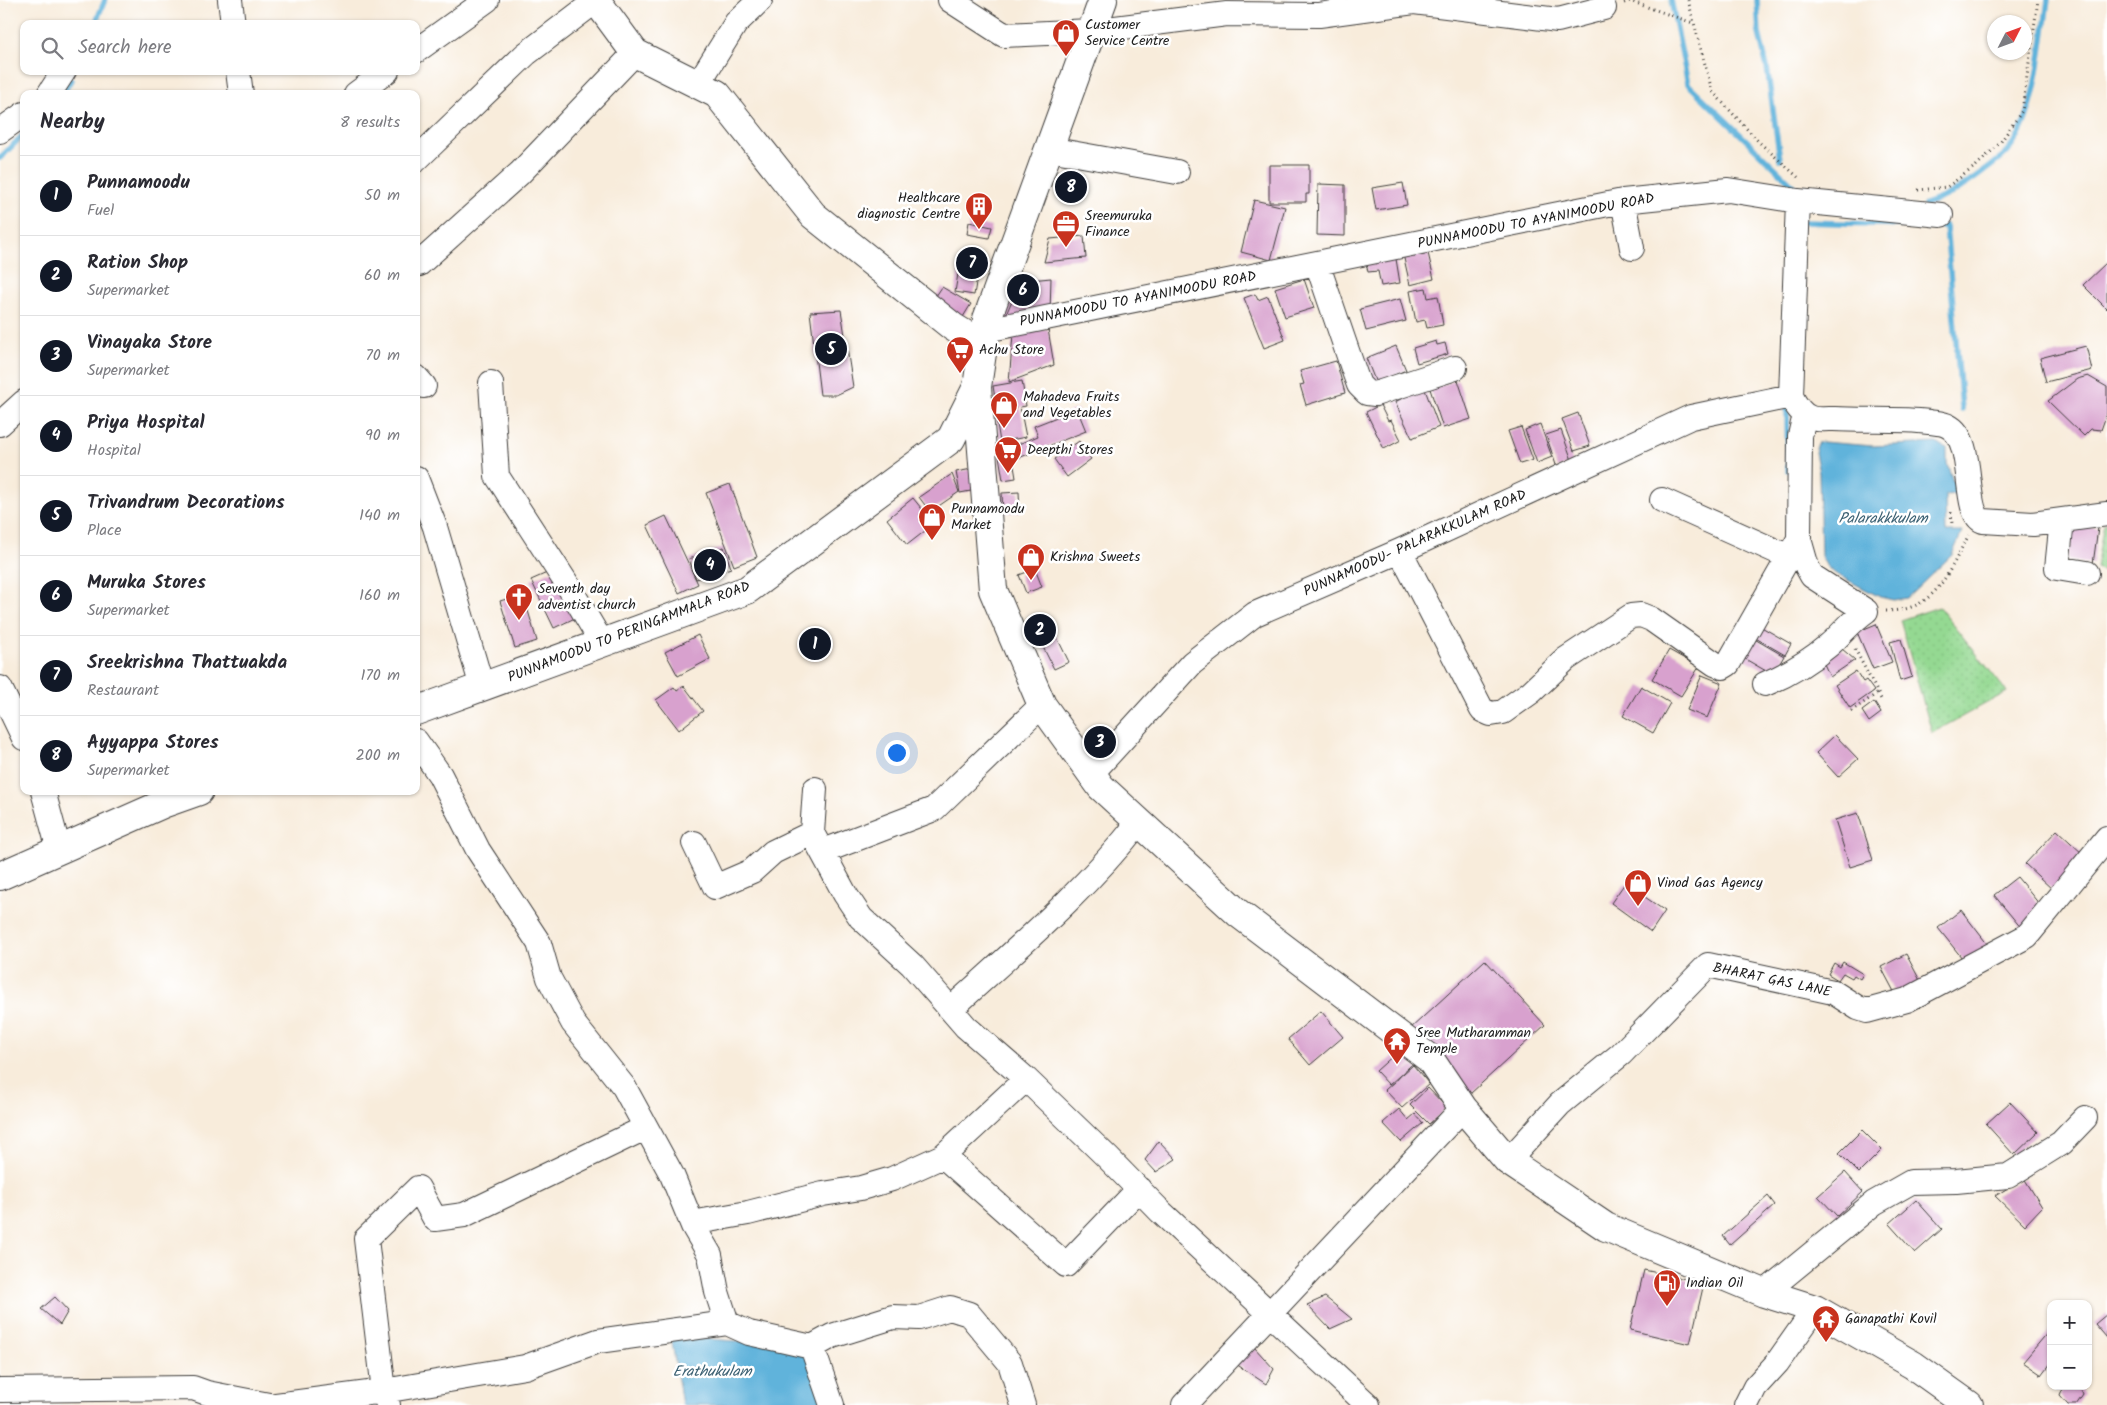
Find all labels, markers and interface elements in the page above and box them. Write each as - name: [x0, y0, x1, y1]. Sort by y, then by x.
- place label: Customer Service Centre: [1085, 14, 1170, 52]
- north arrow: [1987, 15, 2032, 60]
- shop icon: Customer Service Centre: [1051, 18, 1081, 57]
- search box: [20, 20, 420, 75]
- text: Search here: [78, 33, 172, 63]
- icon: search: [38, 34, 66, 62]
- text: Nearby: [40, 106, 105, 139]
- text: 8 results: [340, 110, 400, 135]
- text: Punnamoodu: [87, 168, 190, 198]
- pin: 8: [1055, 168, 1087, 206]
- text: 1: [54, 183, 58, 208]
- text: 50 m: [364, 183, 400, 208]
- place label: Healthcare diagnostic Centre: [858, 187, 961, 225]
- street label: PUNNAMOODU TO AYANIMOODU ROAD: [1416, 187, 1656, 255]
- building icon: Healthcare diagnostic Centre: [964, 191, 994, 230]
- text: Fuel: [87, 198, 114, 223]
- place label: Sreemuruka Finance: [1085, 205, 1152, 243]
- office icon: Sreemuruka Finance: [1051, 209, 1081, 248]
- pin: 7: [956, 244, 988, 282]
- text: Ration Shop: [87, 248, 188, 278]
- text: 2: [51, 263, 61, 288]
- text: 60 m: [364, 263, 400, 288]
- street label: PUNNAMOODU TO AYANIMOODU ROAD: [1018, 265, 1258, 333]
- pin: 6: [1007, 271, 1039, 309]
- text: Supermarket: [87, 278, 170, 303]
- text: Vinayaka Store: [87, 328, 212, 358]
- pin: 5: [815, 330, 847, 368]
- supermarket icon: Achu Store: [945, 335, 975, 374]
- place label: Achu Store: [979, 339, 1044, 361]
- text: 3: [52, 343, 60, 368]
- text: 70 m: [365, 343, 400, 368]
- text: Supermarket: [87, 358, 170, 383]
- place label: Mahadeva Fruits and Vegetables: [1023, 386, 1119, 424]
- shop icon: Mahadeva Fruits and Vegetables: [989, 390, 1019, 429]
- text: Priya Hospital: [87, 408, 205, 438]
- text: 4: [52, 423, 60, 448]
- text: 90 m: [365, 423, 400, 448]
- supermarket icon: Deepthi Stores: [993, 435, 1023, 474]
- text: Hospital: [87, 438, 141, 463]
- place label: Deepthi Stores: [1027, 439, 1113, 461]
- street label: PUNNAMOODU- PALARAKKULAM ROAD: [1300, 484, 1530, 602]
- text: Trivandrum Decorations: [87, 488, 285, 518]
- place label: Punnamoodu Market: [951, 498, 1025, 536]
- shop icon: Punnamoodu Market: [917, 502, 947, 541]
- text: 5: [52, 503, 60, 528]
- text: 140 m: [359, 503, 400, 528]
- water label: Palarakkkulam: [1839, 507, 1928, 531]
- text: Place: [87, 518, 121, 543]
- shop icon: Krishna Sweets: [1016, 542, 1046, 581]
- pin: 4: [694, 546, 726, 584]
- place label: Krishna Sweets: [1050, 546, 1140, 568]
- text: Muruka Stores: [87, 568, 206, 598]
- street label: PUNNAMOODU TO PERINGAMMALA ROAD: [505, 576, 753, 688]
- place label: Seventh day adventist church: [538, 578, 636, 616]
- church icon: Seventh day adventist church: [504, 582, 534, 621]
- text: 6: [52, 583, 60, 608]
- text: 160 m: [359, 583, 400, 608]
- text: Supermarket: [87, 598, 170, 623]
- pin: 2: [1024, 611, 1056, 649]
- pin: 1: [799, 625, 831, 663]
- text: Sreekrishna Thattuakda: [87, 648, 287, 678]
- text: 7: [52, 663, 60, 688]
- text: 170 m: [360, 663, 400, 688]
- text: Restaurant: [87, 678, 159, 703]
- pin: 3: [1084, 723, 1116, 761]
- text: Ayyappa Stores: [87, 728, 219, 758]
- your location: [884, 740, 910, 766]
- text: 8: [51, 743, 61, 768]
- text: 200 m: [356, 743, 400, 768]
- text: Supermarket: [87, 758, 170, 783]
- shop icon: Vinod Gas Agency: [1623, 868, 1653, 907]
- place label: Vinod Gas Agency: [1657, 872, 1763, 894]
- street label: BHARAT GAS LANE: [1711, 957, 1834, 1003]
- place label: Sree Mutharamman Temple: [1416, 1022, 1531, 1060]
- temple icon: Sree Mutharamman Temple: [1382, 1026, 1412, 1065]
- fuel station icon: Indian Oil: [1652, 1268, 1682, 1307]
- place label: Indian Oil: [1686, 1272, 1744, 1294]
- map controls: [2047, 1300, 2092, 1390]
- button: +: [2047, 1300, 2092, 1345]
- temple icon: Ganapathi Kovil: [1811, 1304, 1841, 1343]
- place label: Ganapathi Kovil: [1845, 1308, 1937, 1330]
- button: −: [2047, 1345, 2092, 1390]
- water label: Erathukulam: [673, 1360, 752, 1384]

